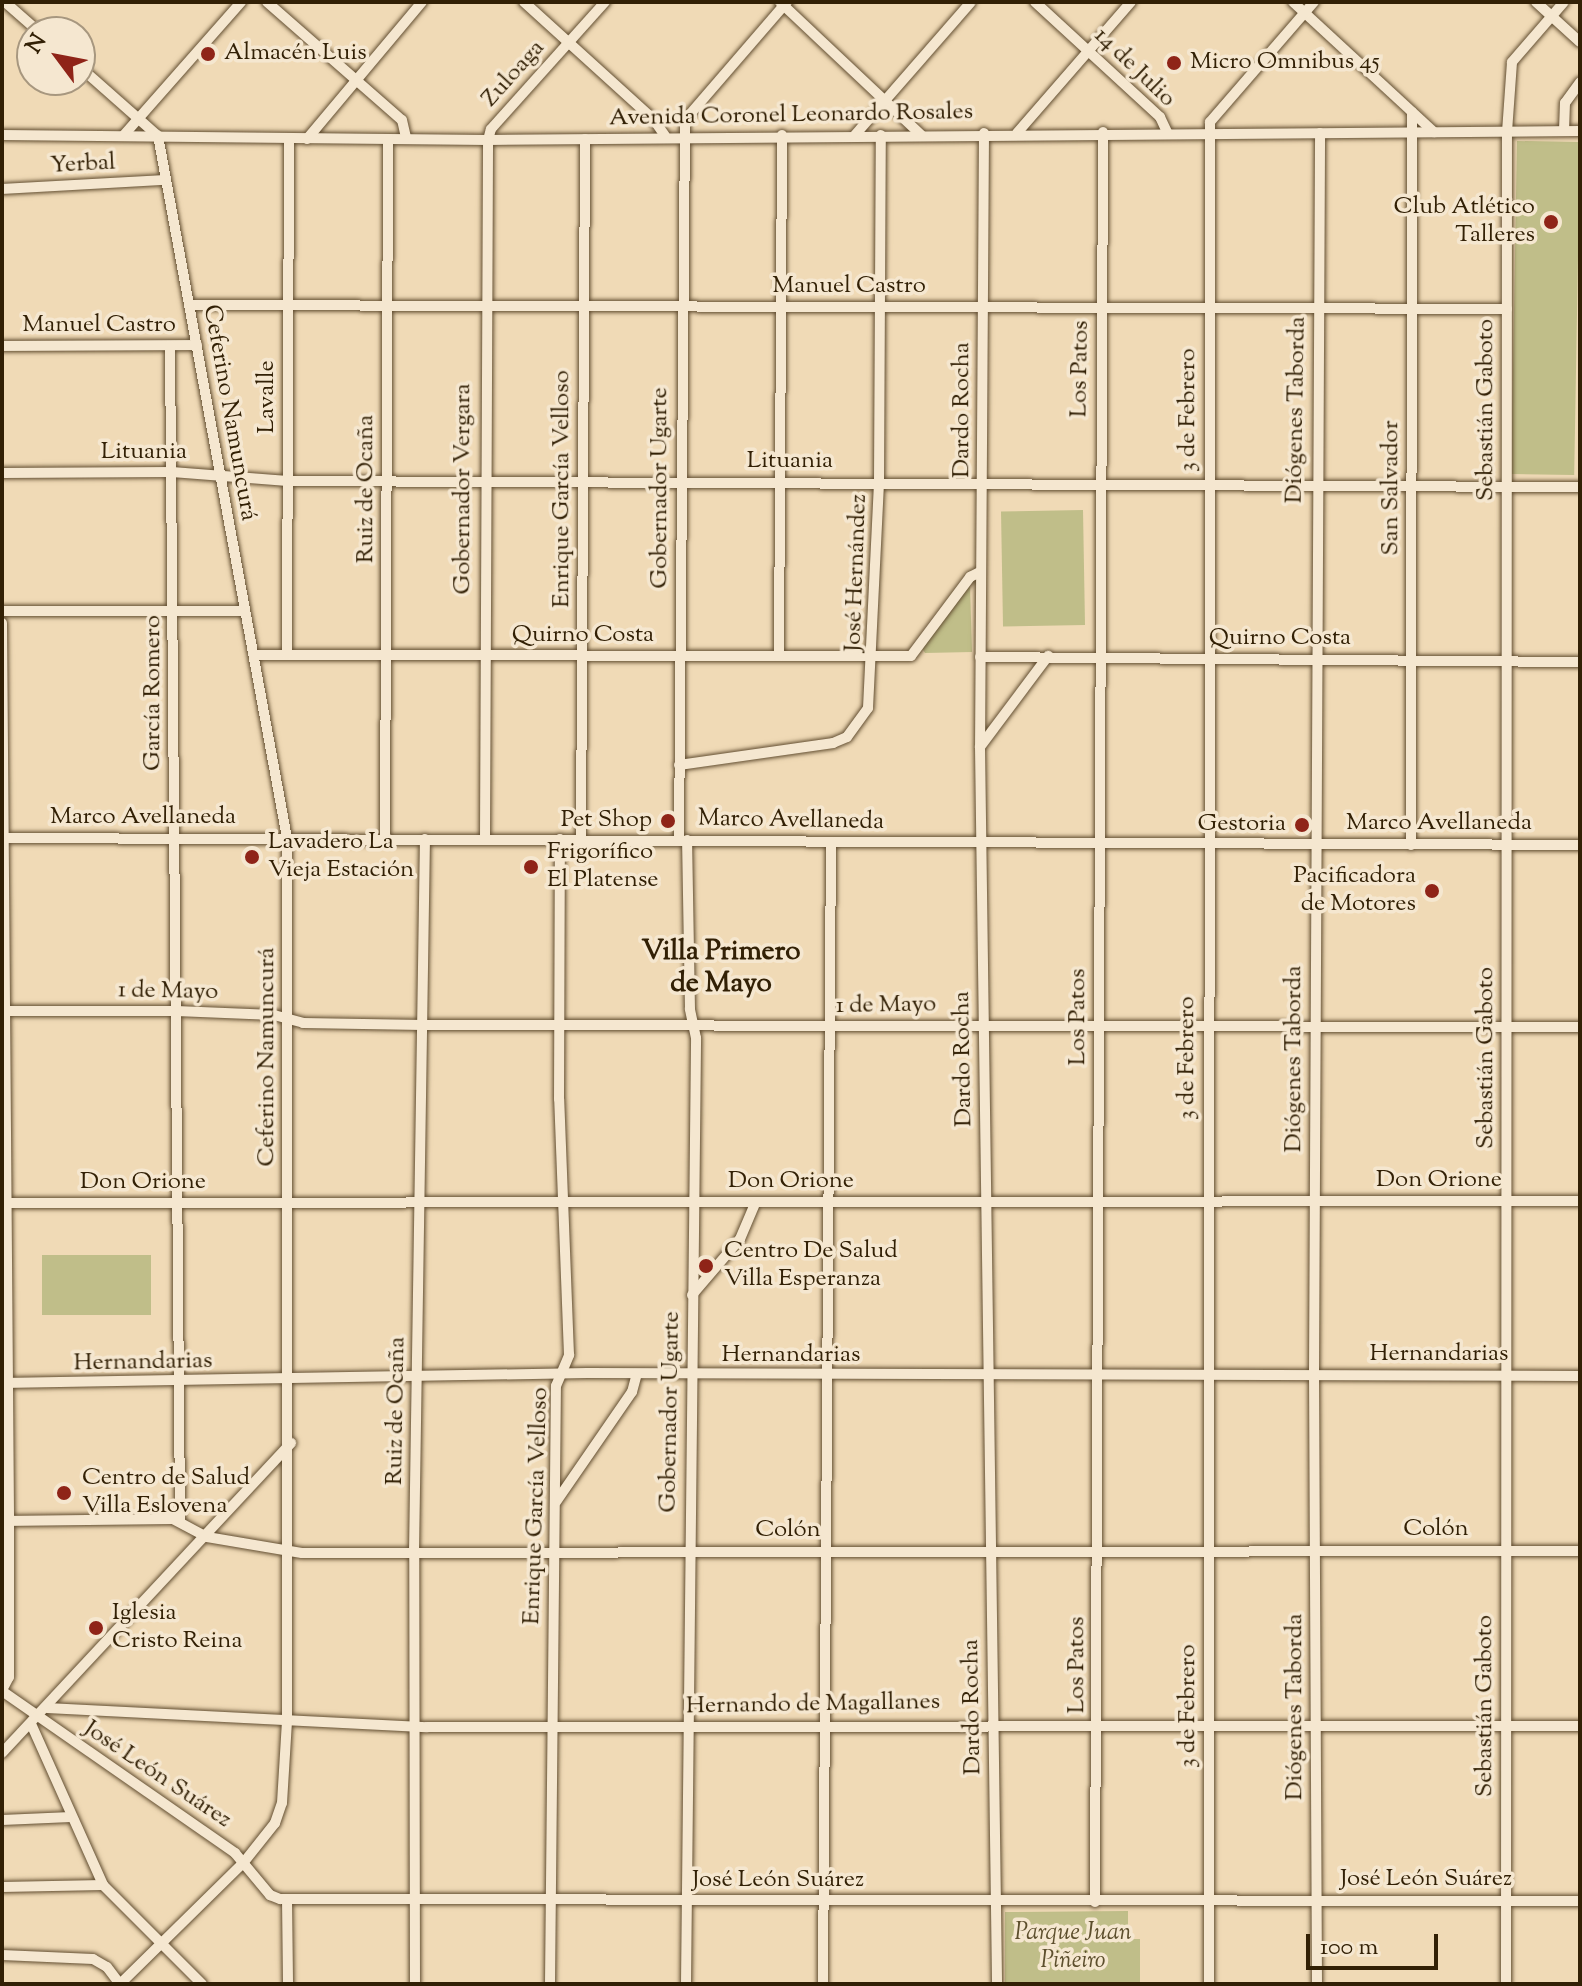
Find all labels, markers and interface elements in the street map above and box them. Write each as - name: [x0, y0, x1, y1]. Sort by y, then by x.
- north arrow: [16, 16, 96, 96]
- street label: 14 de Julio: [1087, 22, 1181, 114]
- text: N: [19, 28, 56, 60]
- street label: Zuloaga: [476, 34, 552, 114]
- place label: Almacén Luis: [224, 40, 367, 68]
- marker: Almacén Luis: [199, 45, 217, 63]
- place label: Micro Omnibus 45: [1190, 49, 1380, 77]
- marker: Micro Omnibus 45: [1165, 54, 1183, 72]
- street label: Avenida Coronel Leonardo Rosales: [609, 98, 973, 134]
- street label: Yerbal: [50, 149, 116, 181]
- place label: Club Atlético Talleres: [1393, 194, 1535, 250]
- marker: Club Atlético Talleres: [1542, 213, 1560, 231]
- street label: Manuel Castro: [772, 273, 926, 301]
- street label: Ceferino Namuncurá: [196, 303, 262, 523]
- street label: Manuel Castro: [22, 312, 176, 340]
- street label: Diógenes Taborda: [1281, 316, 1313, 504]
- street label: Sebastián Gaboto: [1473, 319, 1501, 501]
- street label: Los Patos: [1066, 320, 1096, 418]
- street label: Dardo Rocha: [949, 342, 977, 478]
- street label: 3 de Febrero: [1175, 348, 1203, 472]
- street label: Lavalle: [254, 360, 282, 434]
- street label: Enrique García Velloso: [549, 370, 577, 608]
- street label: Gobernador Vergara: [450, 383, 478, 595]
- street label: Gobernador Ugarte: [647, 387, 675, 589]
- street label: Ruiz de Ocaña: [353, 415, 381, 563]
- street label: San Salvador: [1378, 420, 1406, 556]
- street label: Lituania: [101, 439, 187, 467]
- street label: Lituania: [747, 448, 833, 476]
- street label: José Hernández: [840, 494, 874, 652]
- street label: García Romero: [140, 615, 168, 771]
- street label: Quirno Costa: [512, 622, 654, 650]
- street label: Quirno Costa: [1209, 625, 1351, 653]
- street label: Marco Avellaneda: [50, 804, 236, 832]
- street label: Marco Avellaneda: [698, 805, 884, 837]
- place label: Pet Shop: [561, 807, 652, 835]
- street label: Marco Avellaneda: [1346, 810, 1532, 838]
- place label: Gestoria: [1198, 811, 1286, 839]
- marker: Pet Shop: [659, 812, 677, 830]
- marker: Gestoria: [1293, 816, 1311, 834]
- place label: Lavadero La Vieja Estación: [268, 829, 414, 885]
- place label: Frigorífico El Platense: [547, 839, 659, 895]
- marker: Lavadero La Vieja Estación: [243, 848, 261, 866]
- marker: Frigorífico El Platense: [522, 858, 540, 876]
- place label: Pacificadora de Motores: [1293, 863, 1416, 919]
- marker: Pacificadora de Motores: [1423, 882, 1441, 900]
- district label: Villa Primero de Mayo: [642, 935, 800, 1001]
- street label: Ceferino Namuncurá: [254, 947, 282, 1167]
- street label: Diógenes Taborda: [1281, 966, 1309, 1152]
- street label: Sebastián Gaboto: [1473, 967, 1501, 1149]
- street label: Los Patos: [1065, 969, 1093, 1065]
- street label: 1 de Mayo: [118, 977, 218, 1007]
- street label: 1 de Mayo: [836, 991, 936, 1021]
- street label: Dardo Rocha: [948, 991, 980, 1127]
- street label: 3 de Febrero: [1174, 996, 1202, 1120]
- street label: Don Orione: [1376, 1167, 1502, 1195]
- street label: Don Orione: [728, 1168, 854, 1196]
- street label: Don Orione: [80, 1169, 206, 1197]
- place label: Centro De Salud Villa Esperanza: [724, 1238, 898, 1294]
- marker: Centro De Salud Villa Esperanza: [695, 1255, 717, 1277]
- street label: Gobernador Ugarte: [655, 1311, 687, 1513]
- street label: Ruiz de Ocaña: [381, 1336, 413, 1486]
- street label: Hernandarias: [1370, 1341, 1508, 1369]
- street label: Hernandarias: [722, 1342, 860, 1370]
- street label: Hernandarias: [73, 1347, 213, 1379]
- street label: Enrique García Velloso: [518, 1387, 556, 1625]
- place label: Centro de Salud Villa Eslovena: [82, 1465, 250, 1521]
- marker: Centro de Salud Villa Eslovena: [53, 1482, 75, 1504]
- street label: Colón: [1403, 1516, 1469, 1544]
- street label: Colón: [755, 1517, 821, 1545]
- place label: Iglesia Cristo Reina: [112, 1600, 242, 1656]
- street label: Diógenes Taborda: [1282, 1614, 1310, 1800]
- street label: Sebastián Gaboto: [1472, 1615, 1500, 1797]
- street label: Los Patos: [1064, 1617, 1092, 1713]
- marker: Iglesia Cristo Reina: [87, 1619, 105, 1637]
- street label: Dardo Rocha: [957, 1639, 989, 1775]
- street label: 3 de Febrero: [1175, 1644, 1203, 1768]
- street label: Hernando de Magallanes: [686, 1688, 940, 1722]
- street label: José León Suárez: [78, 1715, 236, 1835]
- street label: José León Suárez: [1340, 1866, 1512, 1894]
- street label: José León Suárez: [692, 1867, 864, 1895]
- scale bar: [1310, 1918, 1442, 1968]
- park label: Parque Juan Piñeiro: [1014, 1920, 1132, 1976]
- text: 100 m: [1320, 1931, 1378, 1965]

